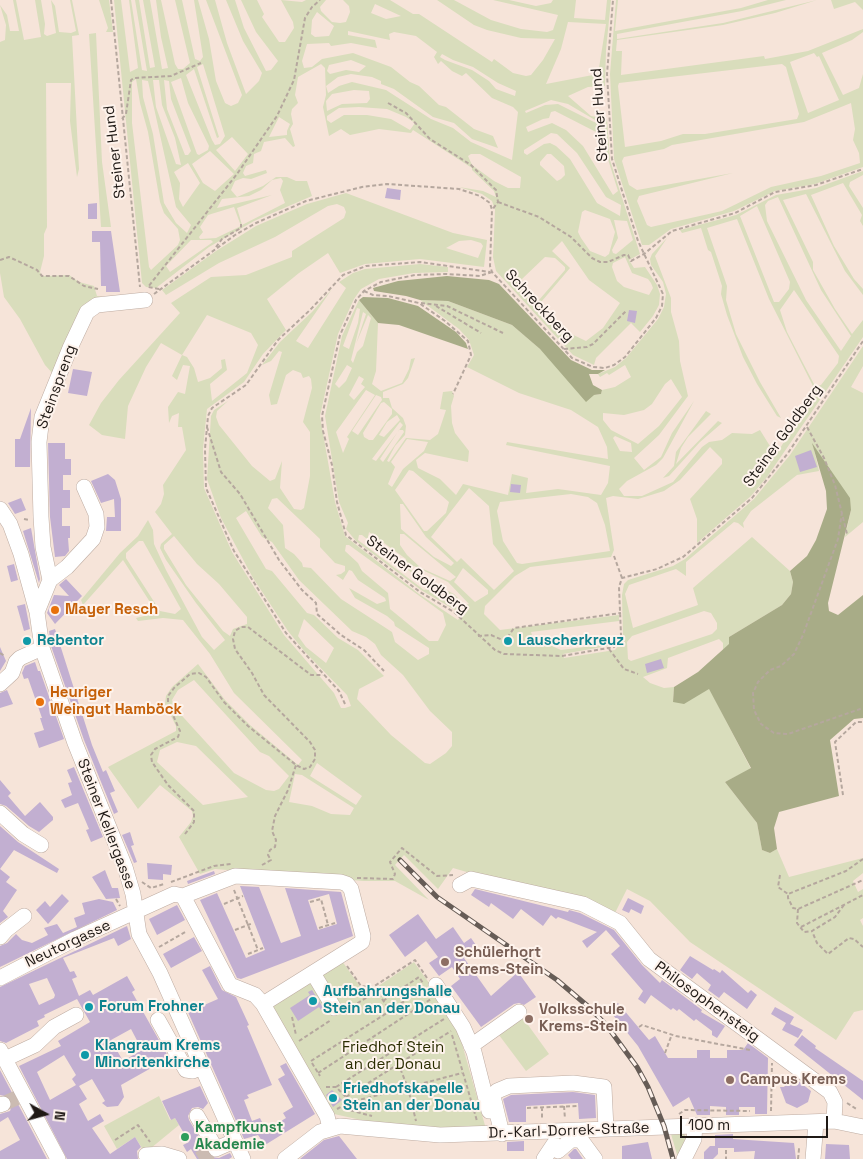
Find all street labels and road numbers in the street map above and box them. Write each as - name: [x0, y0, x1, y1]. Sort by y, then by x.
- street label: Steiner Hund: [588, 68, 612, 162]
- street label: Steiner Hund: [100, 104, 130, 200]
- street label: Schreckberg: [501, 266, 577, 346]
- street label: Steinspreng: [33, 342, 81, 432]
- street label: Steiner Goldberg: [740, 381, 826, 491]
- street label: Steiner Goldberg: [362, 532, 472, 618]
- street label: Steiner Kellergasse: [73, 756, 139, 892]
- street label: Neutorgasse: [22, 916, 114, 972]
- street label: Philosophensteig: [651, 958, 763, 1046]
- street label: Dr.-Karl-Dorrek-Straße: [488, 1119, 650, 1143]

